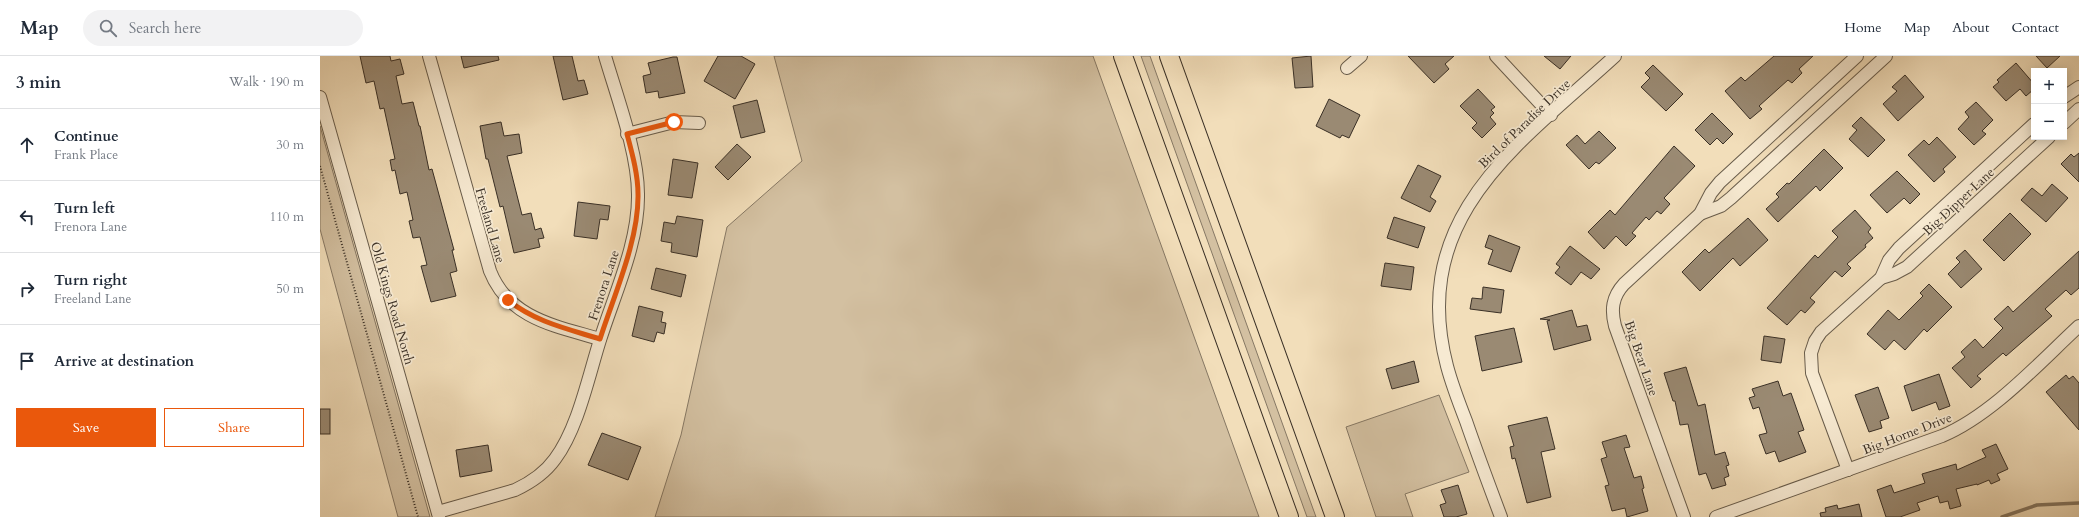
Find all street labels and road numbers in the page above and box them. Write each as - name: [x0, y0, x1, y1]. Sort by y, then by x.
- street label: Bird of Paradise Drive: [1475, 75, 1575, 172]
- street label: Big Dipper Lane: [1919, 164, 1999, 240]
- street label: Freeland Lane: [471, 186, 509, 265]
- street label: Old Kings Road North: [366, 240, 418, 367]
- street label: Frenora Lane: [584, 248, 624, 323]
- street label: Big Bear Lane: [1620, 318, 1662, 399]
- street label: Big Horne Drive: [1860, 409, 1955, 459]

